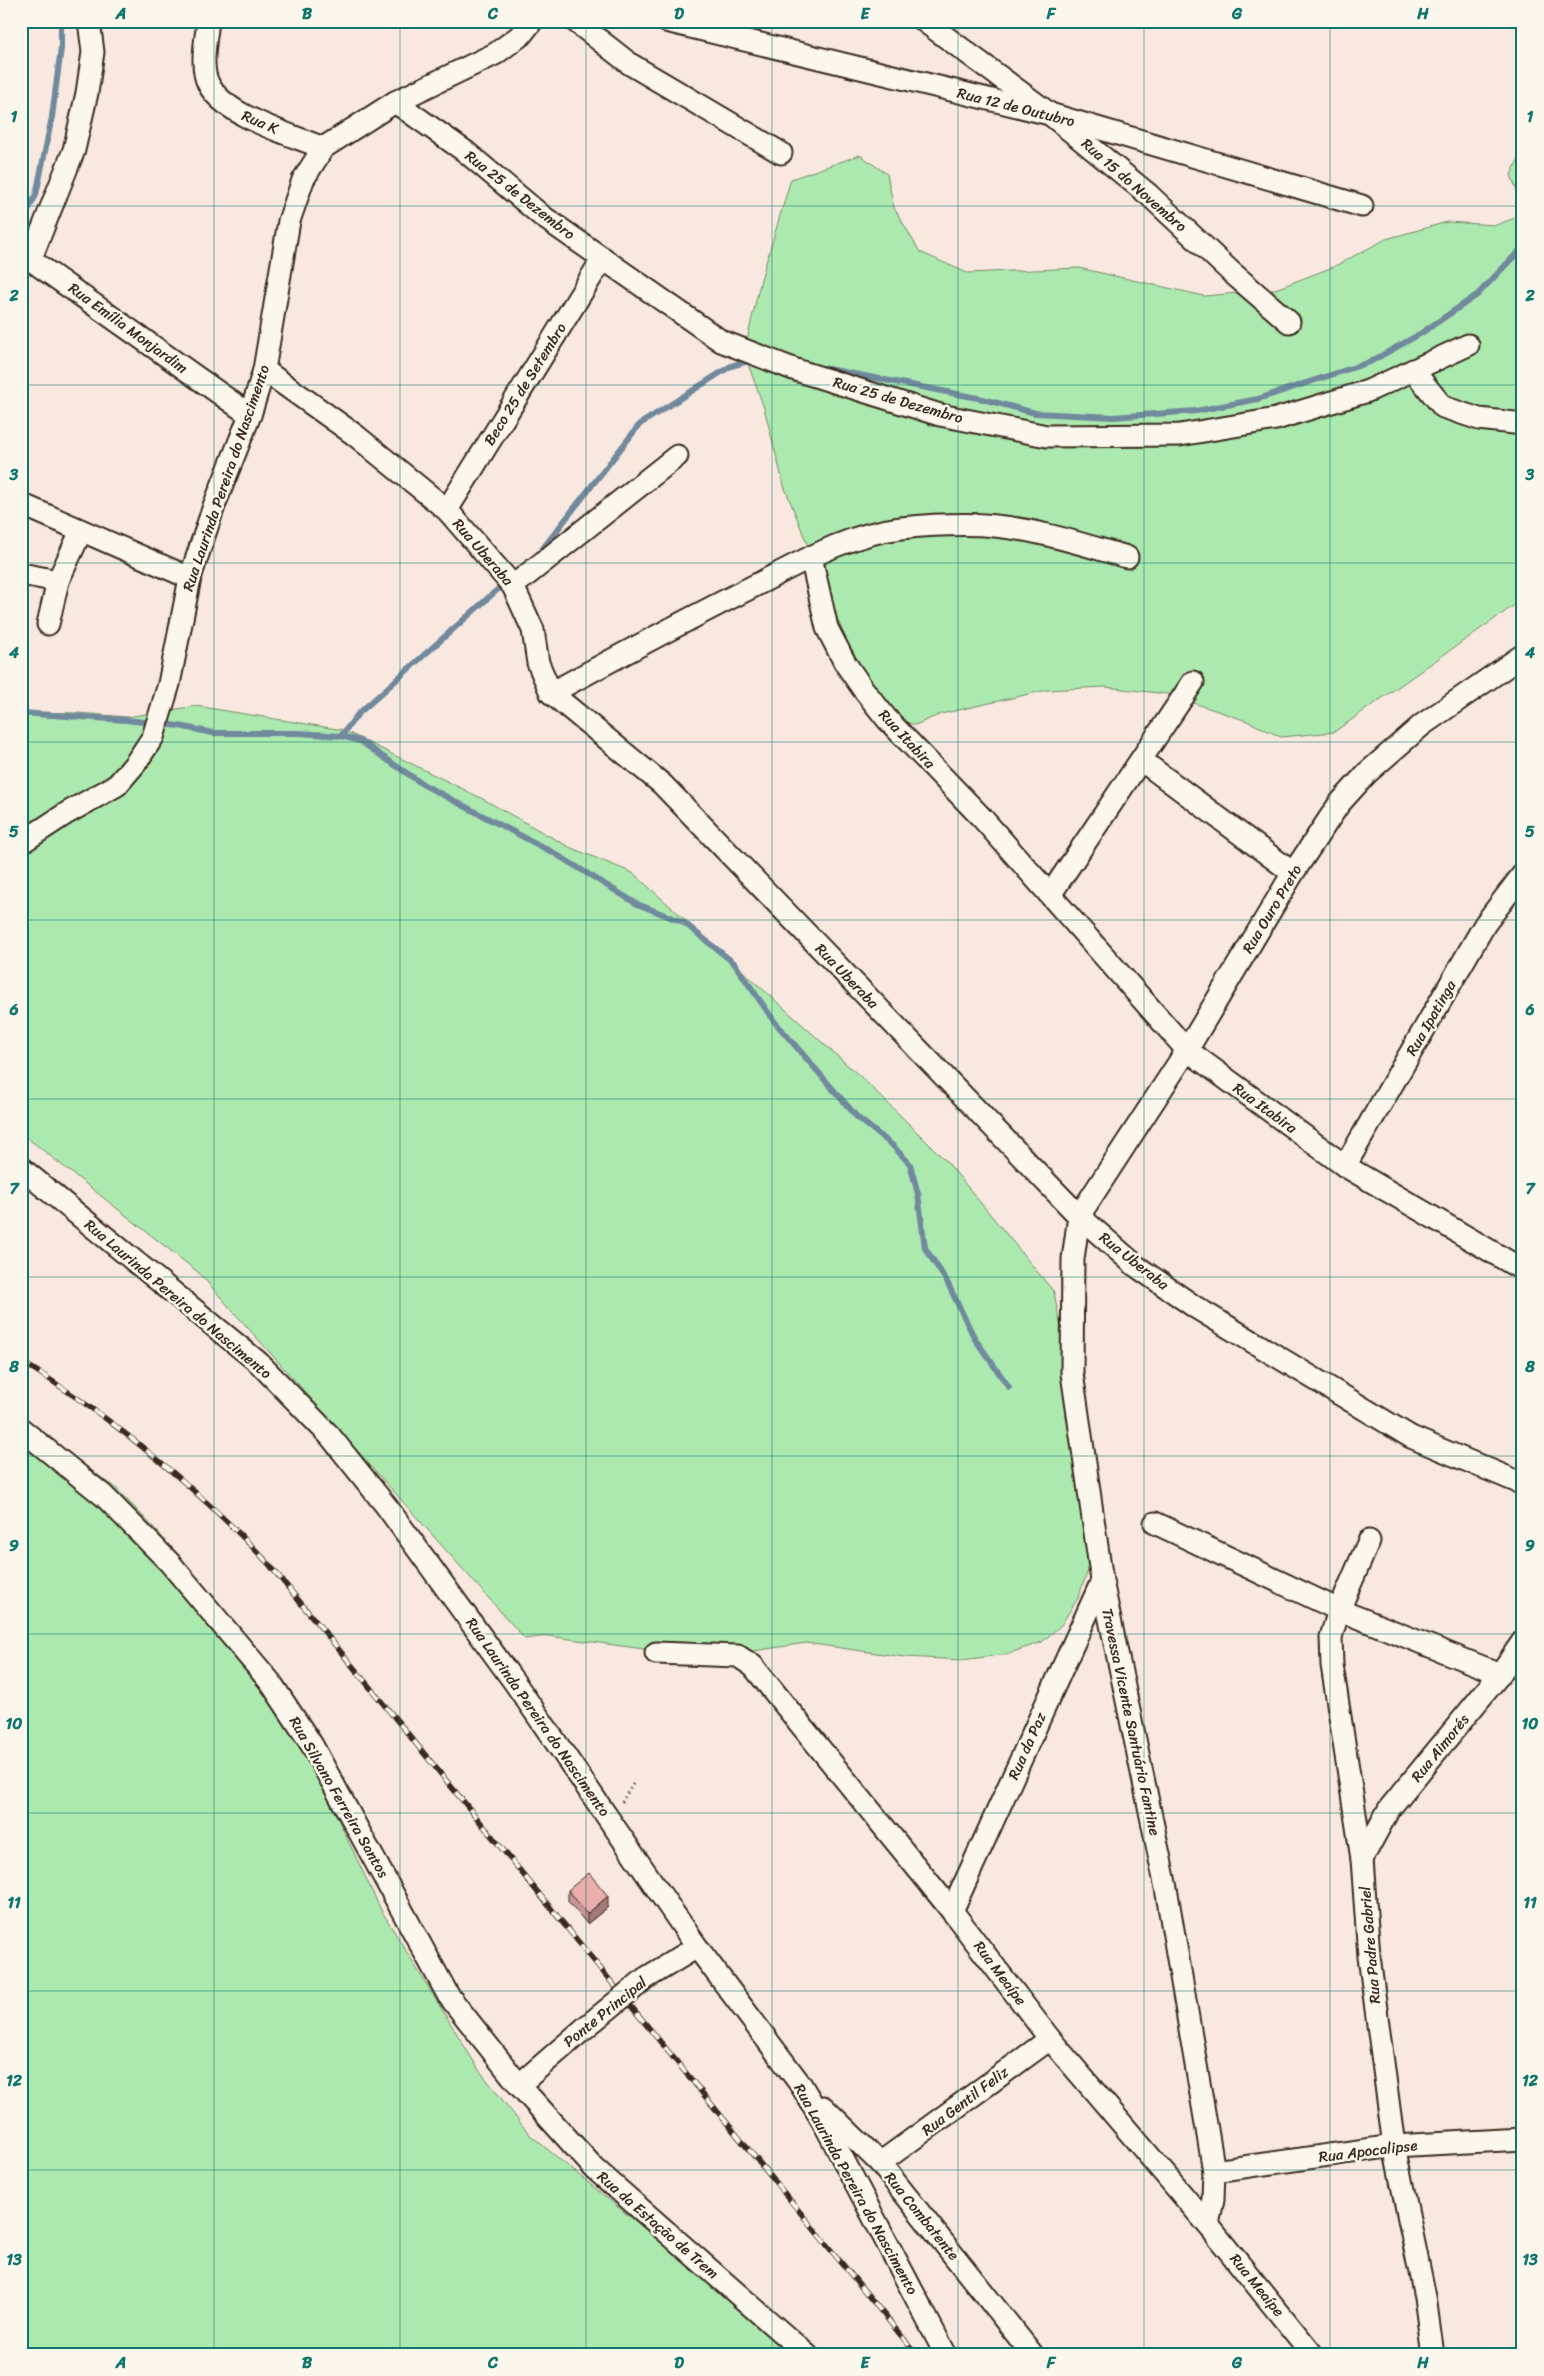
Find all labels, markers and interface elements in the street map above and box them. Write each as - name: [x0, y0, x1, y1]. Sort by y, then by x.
- text: A: [115, 0, 126, 28]
- text: B: [302, 0, 313, 28]
- text: C: [487, 0, 499, 28]
- text: D: [674, 0, 684, 28]
- text: E: [861, 0, 871, 28]
- text: F: [1046, 0, 1057, 28]
- text: G: [1231, 0, 1243, 28]
- text: H: [1416, 0, 1429, 28]
- street label: Rua 12 de Outubro: [954, 80, 1078, 134]
- text: 1: [11, 102, 18, 131]
- text: 1: [1527, 102, 1534, 131]
- street label: Rua K: [238, 103, 283, 142]
- street label: Rua 15 do Novembro: [1075, 131, 1193, 239]
- street label: Rua 25 de Dezembro: [459, 143, 581, 247]
- street label: Rua Emília Monjardim: [63, 276, 194, 381]
- text: 2: [8, 281, 19, 310]
- text: 2: [1524, 281, 1535, 310]
- street label: Beco 25 de Setembro: [477, 317, 574, 451]
- street label: Rua Laurinda Pereira do Nascimento: [175, 361, 277, 595]
- street label: Rua 25 de Dezembro: [830, 369, 967, 431]
- text: 3: [9, 460, 19, 489]
- text: 3: [1525, 460, 1535, 489]
- street label: Rua Uberaba: [446, 512, 520, 592]
- text: 4: [8, 638, 19, 667]
- text: 4: [1524, 638, 1535, 667]
- street label: Rua Itabira: [872, 703, 942, 775]
- text: 5: [9, 817, 19, 846]
- text: 5: [1525, 817, 1535, 846]
- street label: Rua Ouro Preto: [1235, 859, 1309, 959]
- street label: Rua Uberaba: [809, 937, 886, 1015]
- street label: Rua Ipatinga: [1399, 975, 1463, 1061]
- text: 6: [8, 995, 19, 1024]
- text: 6: [1524, 995, 1535, 1024]
- street label: Rua Itabira: [1227, 1076, 1303, 1141]
- text: 7: [9, 1174, 20, 1203]
- text: 7: [1525, 1174, 1536, 1203]
- street label: Rua Laurinda Pereira do Nascimento: [78, 1212, 278, 1386]
- street label: Rua Uberaba: [1093, 1225, 1175, 1297]
- text: 8: [8, 1352, 19, 1381]
- text: 8: [1524, 1352, 1535, 1381]
- text: 9: [9, 1531, 19, 1560]
- text: 9: [1525, 1531, 1535, 1560]
- street label: Travessa Vicente Santuário Fantine: [1094, 1606, 1168, 1839]
- street label: Rua Laurinda Pereira do Nascimento: [459, 1612, 617, 1823]
- street label: Rua da Paz: [1001, 1707, 1054, 1784]
- street label: Rua Aimorés: [1404, 1707, 1476, 1788]
- text: 10: [6, 1709, 22, 1738]
- text: 10: [1522, 1709, 1538, 1738]
- street label: Rua Silvano Ferreira Santos: [282, 1711, 396, 1884]
- street label: Rua Padre Gabriel: [1352, 1885, 1388, 2005]
- text: 11: [7, 1888, 21, 1917]
- text: 11: [1523, 1888, 1537, 1917]
- street label: Rua Meaípe: [967, 1935, 1033, 2011]
- street label: Ponte Principal: [557, 1970, 653, 2054]
- street label: Rua Gentil Feliz: [916, 2059, 1015, 2143]
- text: 12: [6, 2066, 23, 2095]
- text: 12: [1522, 2066, 1539, 2095]
- street label: Rua Laurinda Pereira do Nascimento: [787, 2078, 925, 2300]
- street label: Rua Apocalipse: [1317, 2132, 1419, 2170]
- street label: Rua da Estação de Trem: [591, 2164, 725, 2286]
- street label: Rua Combatente: [878, 2166, 966, 2266]
- text: 13: [6, 2245, 22, 2274]
- text: 13: [1522, 2245, 1538, 2274]
- street label: Rua Meaípe: [1223, 2247, 1291, 2323]
- text: A: [115, 2348, 126, 2376]
- text: B: [302, 2348, 313, 2376]
- text: C: [487, 2348, 499, 2376]
- text: D: [674, 2348, 684, 2376]
- text: E: [861, 2348, 871, 2376]
- text: F: [1046, 2348, 1057, 2376]
- text: G: [1231, 2348, 1243, 2376]
- text: H: [1416, 2348, 1429, 2376]

